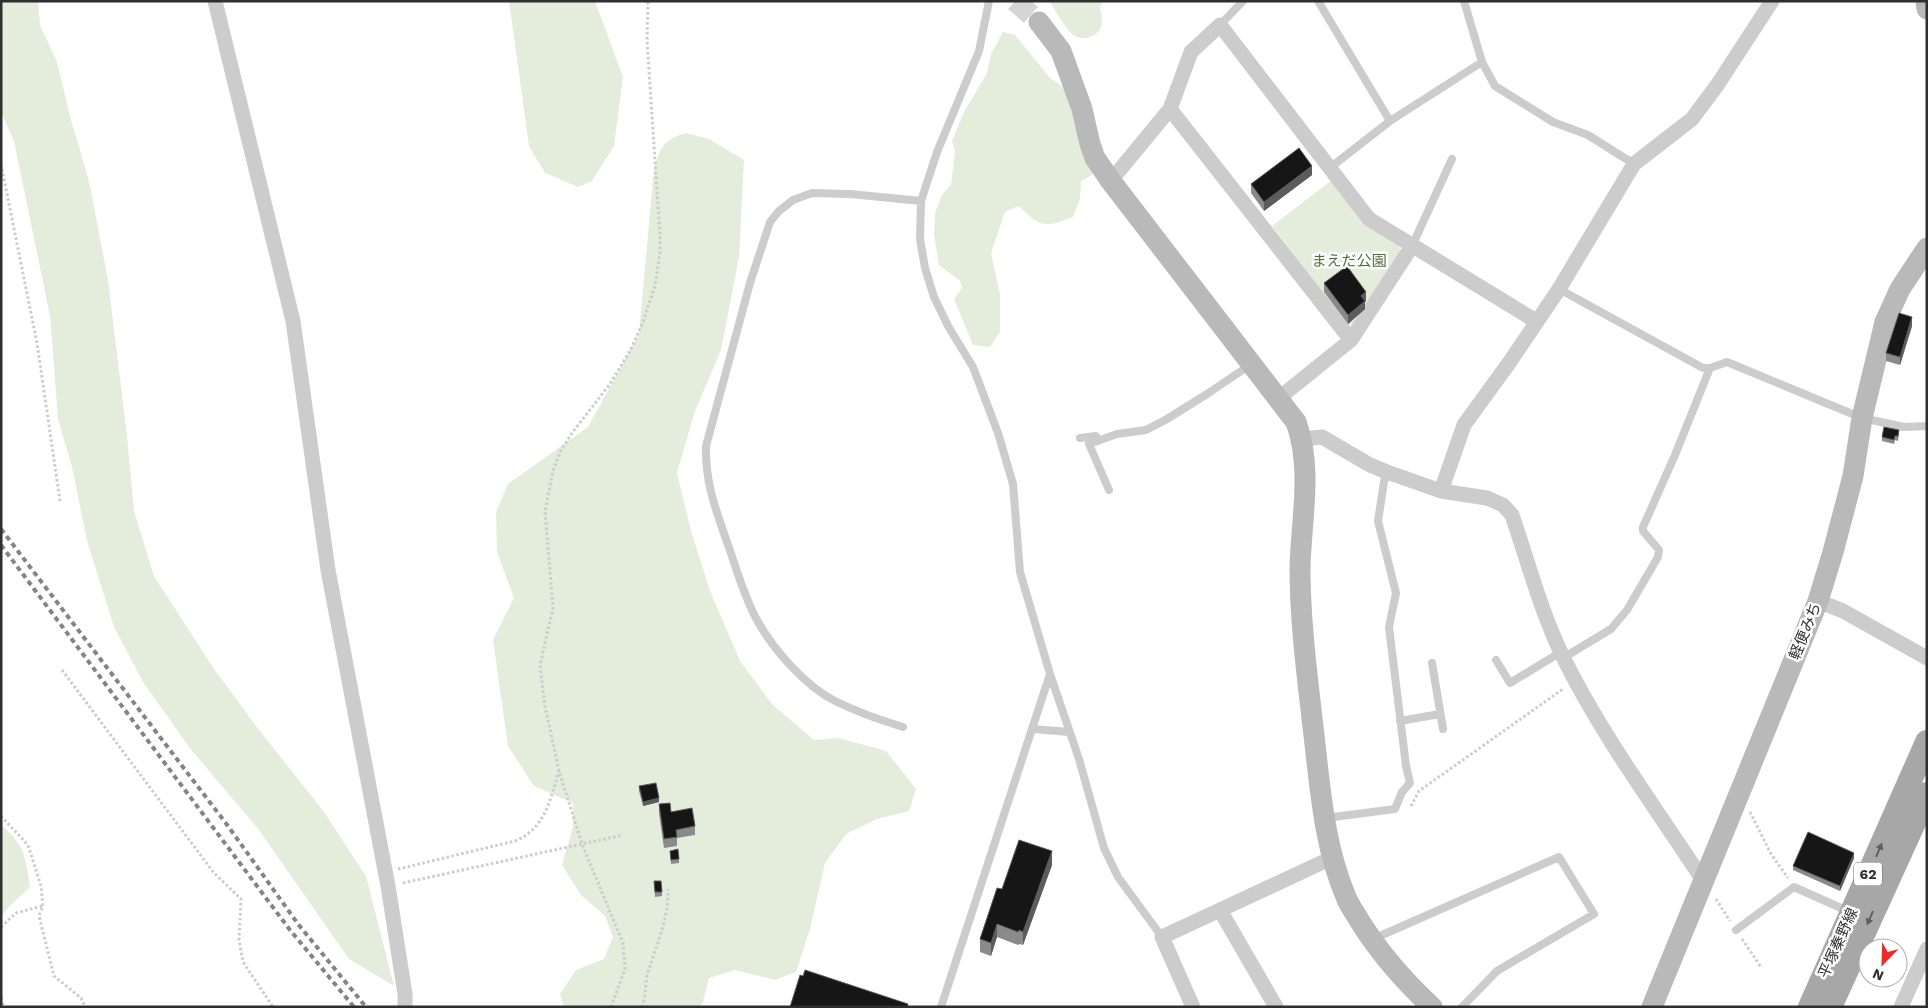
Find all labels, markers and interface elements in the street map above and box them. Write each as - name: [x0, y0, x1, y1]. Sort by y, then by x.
- park label: まえだ公園: [1311, 252, 1387, 270]
- street label: 軽便みち: [1785, 600, 1825, 662]
- one-way arrow: [1875, 843, 1883, 857]
- road number: 62: [1854, 862, 1882, 886]
- street label: 平塚秦野線: [1815, 905, 1861, 981]
- one-way arrow: [1866, 911, 1874, 925]
- north arrow: [1858, 938, 1908, 988]
- text: N: [1870, 966, 1886, 984]

